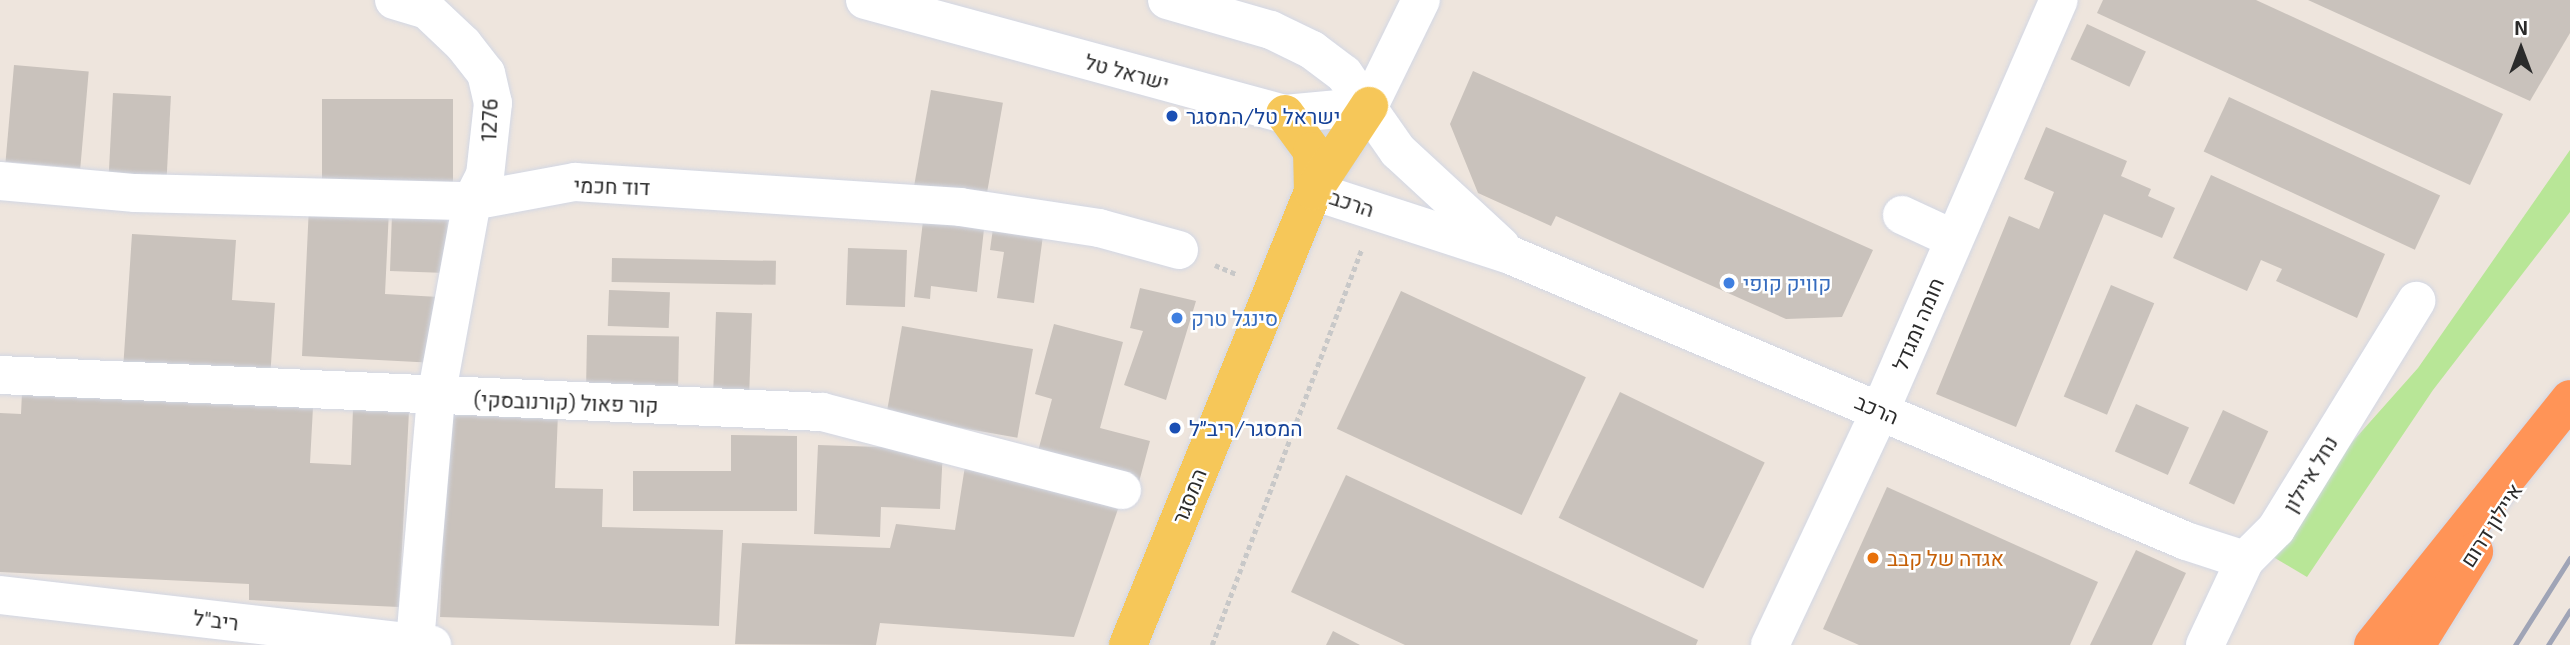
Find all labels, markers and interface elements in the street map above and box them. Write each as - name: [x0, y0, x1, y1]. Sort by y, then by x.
- north arrow: [2486, 14, 2556, 84]
- text: N: [2514, 16, 2528, 39]
- street label: ישראל טל: [1082, 49, 1172, 95]
- street label: 1276: [476, 98, 502, 142]
- place label: ישראל טל/המסגר: [1186, 103, 1340, 129]
- marker: ישראל טל/המסגר: [1164, 108, 1180, 124]
- street label: דוד חכמי: [573, 172, 651, 200]
- street label: הרכב: [1327, 184, 1377, 222]
- place label: קוויק קופי: [1743, 270, 1831, 296]
- street label: חומה ומגדל: [1887, 274, 1949, 374]
- marker: קוויק קופי: [1721, 275, 1737, 291]
- place label: סינגל טרק: [1191, 305, 1278, 331]
- marker: סינגל טרק: [1169, 310, 1185, 326]
- street label: קור פאול (קורנובסקי): [473, 386, 659, 418]
- street label: הרכב: [1851, 389, 1903, 429]
- place label: המסגר/ריב״ל: [1189, 415, 1303, 441]
- marker: המסגר/ריב״ל: [1167, 420, 1183, 436]
- street label: נחל איילון: [2277, 431, 2343, 517]
- street label: המסגר: [1167, 465, 1211, 527]
- street label: איילון דרום: [2455, 478, 2527, 572]
- place label: אגדה של קבב: [1887, 545, 2004, 571]
- marker: אגדה של קבב: [1865, 550, 1881, 566]
- street label: ריב"ל: [192, 605, 240, 635]

